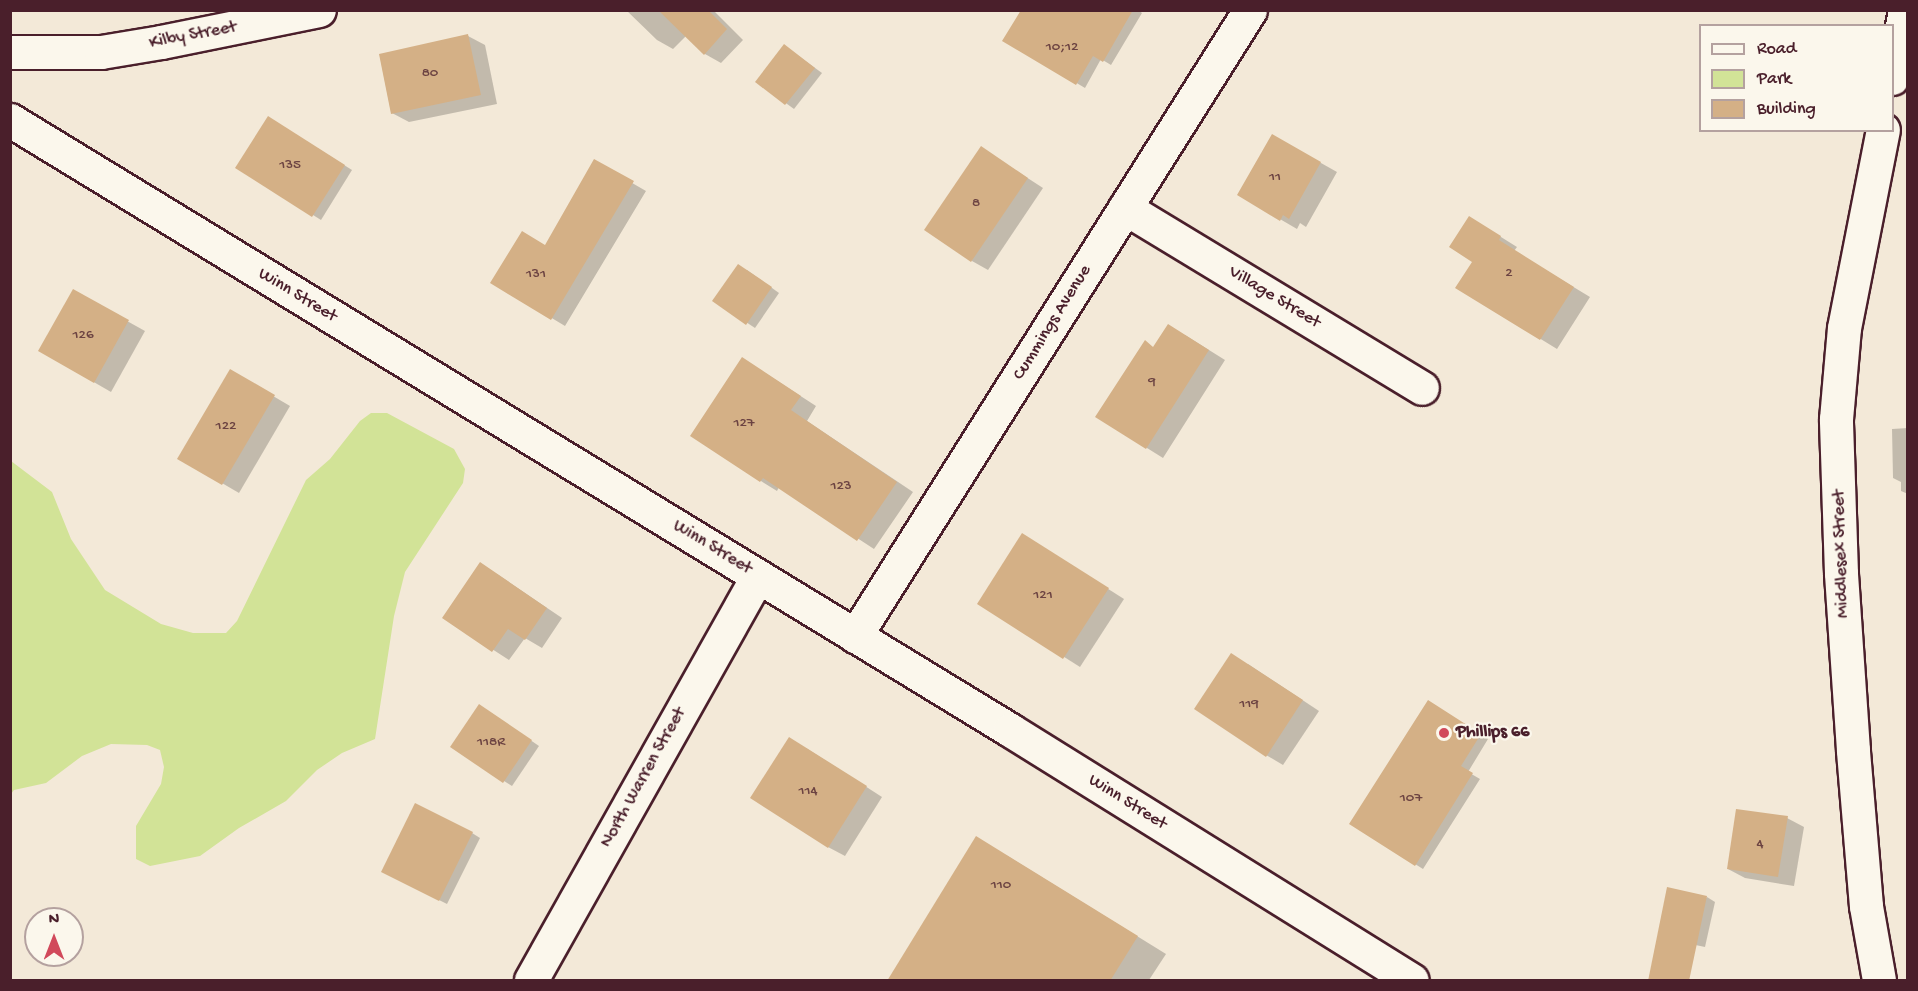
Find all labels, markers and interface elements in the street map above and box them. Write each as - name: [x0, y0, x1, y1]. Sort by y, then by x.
- street label: Kilby Street: [148, 17, 238, 55]
- legend: [1699, 24, 1894, 132]
- house number: 10;12: [1046, 39, 1078, 57]
- text: Road: [1757, 39, 1796, 60]
- house number: 80: [422, 65, 438, 83]
- text: Park: [1757, 69, 1791, 90]
- text: Building: [1757, 99, 1816, 120]
- house number: 135: [279, 157, 301, 175]
- house number: 11: [1269, 169, 1281, 187]
- house number: 8: [972, 195, 980, 213]
- street label: Cummings Avenue: [1009, 262, 1097, 384]
- street label: Village Street: [1224, 262, 1324, 334]
- street label: Winn Street: [253, 264, 341, 328]
- house number: 2: [1505, 265, 1513, 283]
- house number: 131: [526, 266, 546, 284]
- house number: 126: [72, 327, 94, 345]
- house number: 9: [1148, 374, 1156, 392]
- house number: 127: [733, 415, 755, 433]
- house number: 122: [216, 418, 236, 436]
- house number: 123: [830, 478, 852, 496]
- street label: Middlesex Street: [1829, 489, 1855, 619]
- street label: Winn Street: [668, 516, 756, 580]
- house number: 121: [1033, 587, 1053, 605]
- house number: 119: [1239, 696, 1259, 714]
- street label: North Warren Street: [597, 704, 691, 852]
- place label: Phillips 66: [1456, 722, 1529, 744]
- marker: Phillips 66: [1437, 726, 1451, 740]
- house number: 118R: [477, 734, 505, 752]
- street label: Winn Street: [1084, 770, 1170, 836]
- house number: 114: [798, 783, 818, 801]
- house number: 107: [1400, 790, 1422, 808]
- house number: 4: [1756, 836, 1764, 854]
- house number: 110: [991, 877, 1011, 895]
- north arrow: [24, 907, 84, 967]
- text: N: [49, 911, 59, 930]

